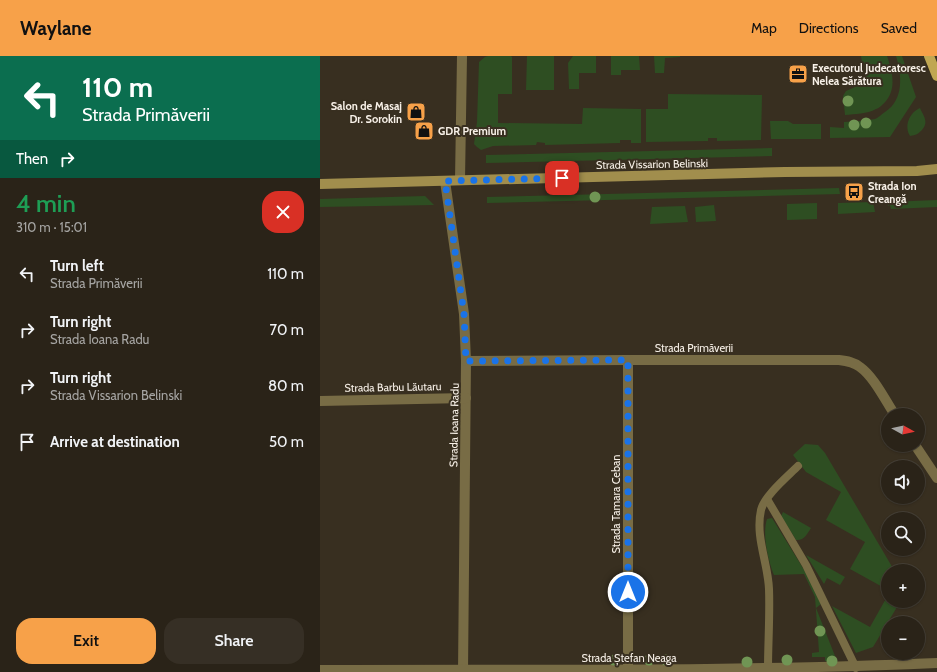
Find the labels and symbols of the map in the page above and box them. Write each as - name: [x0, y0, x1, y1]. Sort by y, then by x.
- place label: Executorul Judecatoresc Nelea Sărătura: [812, 61, 926, 88]
- office icon: Executorul Judecatoresc Nelea Sărătura: [787, 63, 809, 85]
- place label: Salon de Masaj Dr. Sorokin: [331, 99, 402, 126]
- shop icon: Salon de Masaj Dr. Sorokin: [405, 101, 427, 123]
- shop icon: GDR Premium: [413, 120, 435, 142]
- place label: GDR Premium: [438, 124, 506, 138]
- street label: Strada Vissarion Belinski: [596, 156, 708, 172]
- pin: [545, 161, 579, 195]
- place label: Strada Ion Creangă: [868, 179, 917, 206]
- bus stop icon: Strada Ion Creangă: [843, 181, 865, 203]
- street label: Strada Primăverii: [655, 341, 733, 355]
- street label: Strada Barbu Lăutaru: [344, 379, 442, 395]
- street label: Strada Ioana Radu: [446, 383, 462, 467]
- north arrow: [881, 408, 925, 452]
- street label: Strada Tamara Ceban: [609, 455, 623, 553]
- position arrow: [607, 571, 649, 613]
- street label: Strada Ștefan Neaga: [582, 651, 677, 666]

